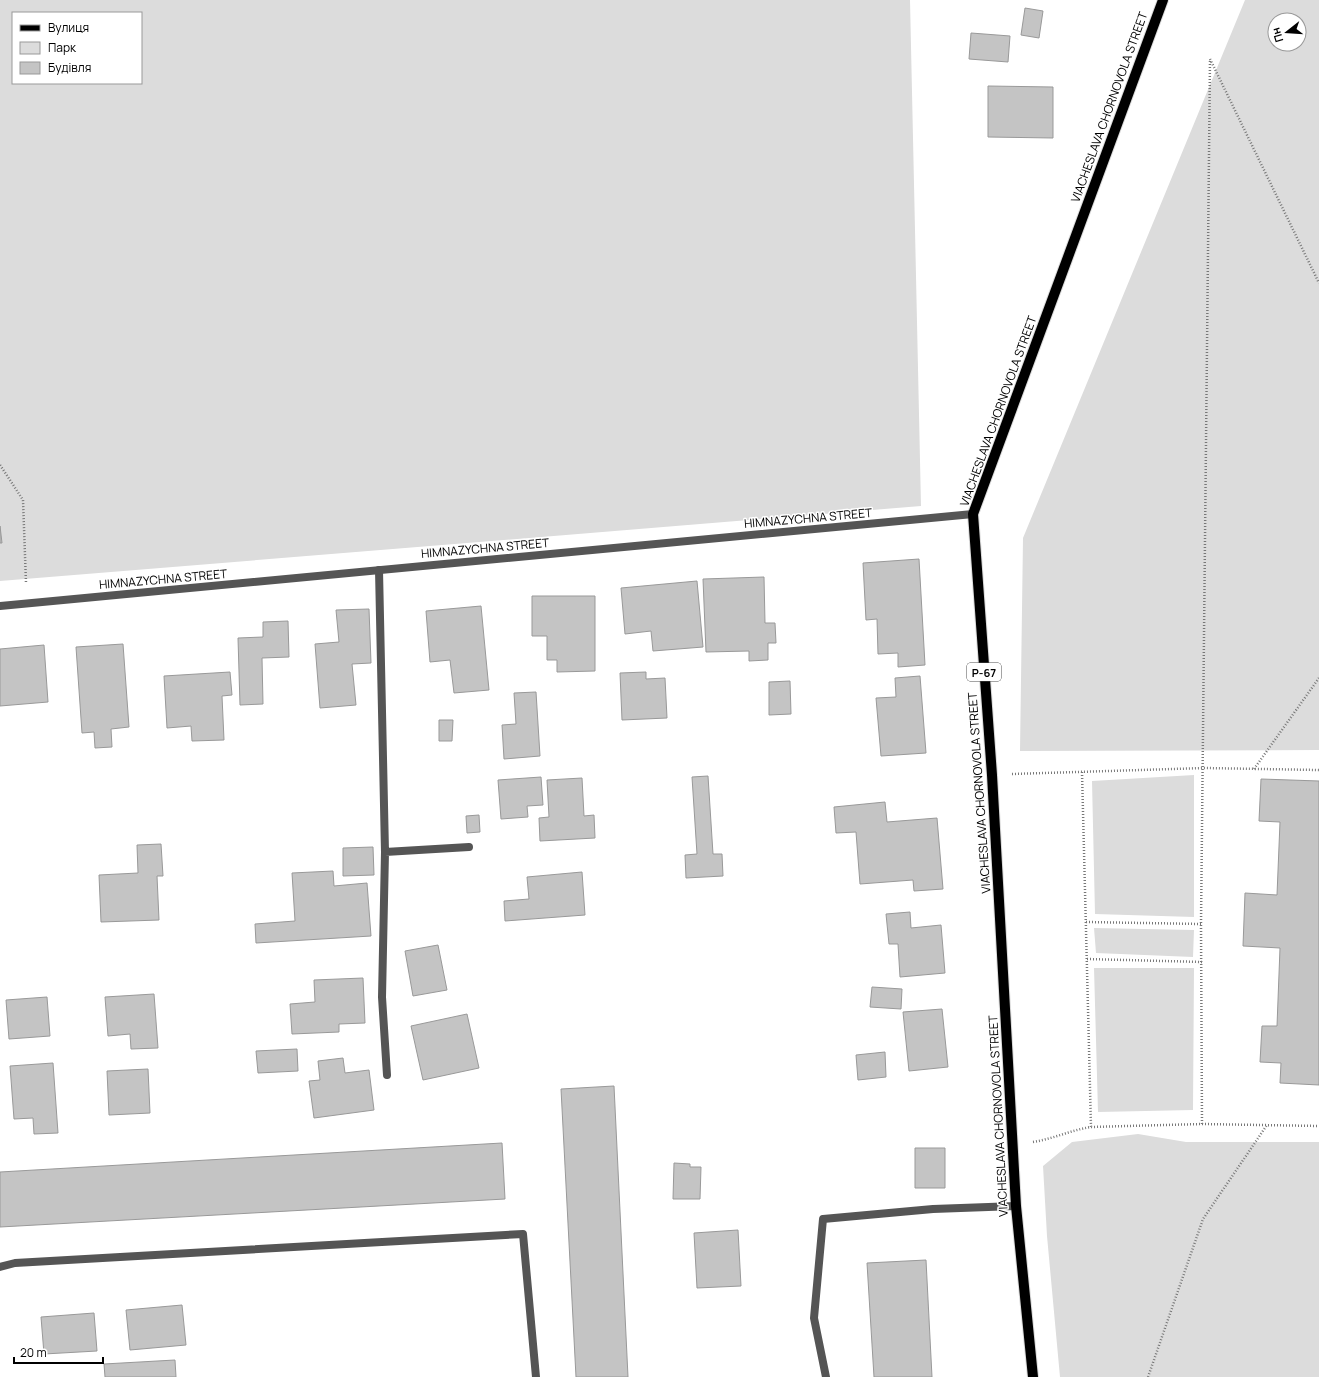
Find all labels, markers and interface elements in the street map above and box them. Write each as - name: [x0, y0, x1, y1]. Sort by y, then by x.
- street label: VIACHESLAVA CHORNOVOLA STREET: [1067, 9, 1152, 205]
- legend: [12, 12, 142, 84]
- north arrow: [1267, 12, 1307, 52]
- text: Вулиця: [48, 19, 89, 36]
- text: Пн: [1268, 26, 1286, 44]
- text: Парк: [48, 39, 77, 56]
- text: Будівля: [48, 59, 91, 76]
- street label: VIACHESLAVA CHORNOVOLA STREET: [956, 313, 1041, 509]
- street label: HIMNAZYCHNA STREET: [743, 504, 874, 532]
- street label: HIMNAZYCHNA STREET: [420, 534, 551, 562]
- street label: HIMNAZYCHNA STREET: [98, 565, 229, 593]
- road number: Р-67: [967, 663, 1001, 681]
- street label: VIACHESLAVA CHORNOVOLA STREET: [963, 691, 995, 894]
- street label: VIACHESLAVA CHORNOVOLA STREET: [984, 1014, 1012, 1217]
- scale bar: [14, 1339, 103, 1365]
- text: 20 m: [20, 1344, 47, 1361]

